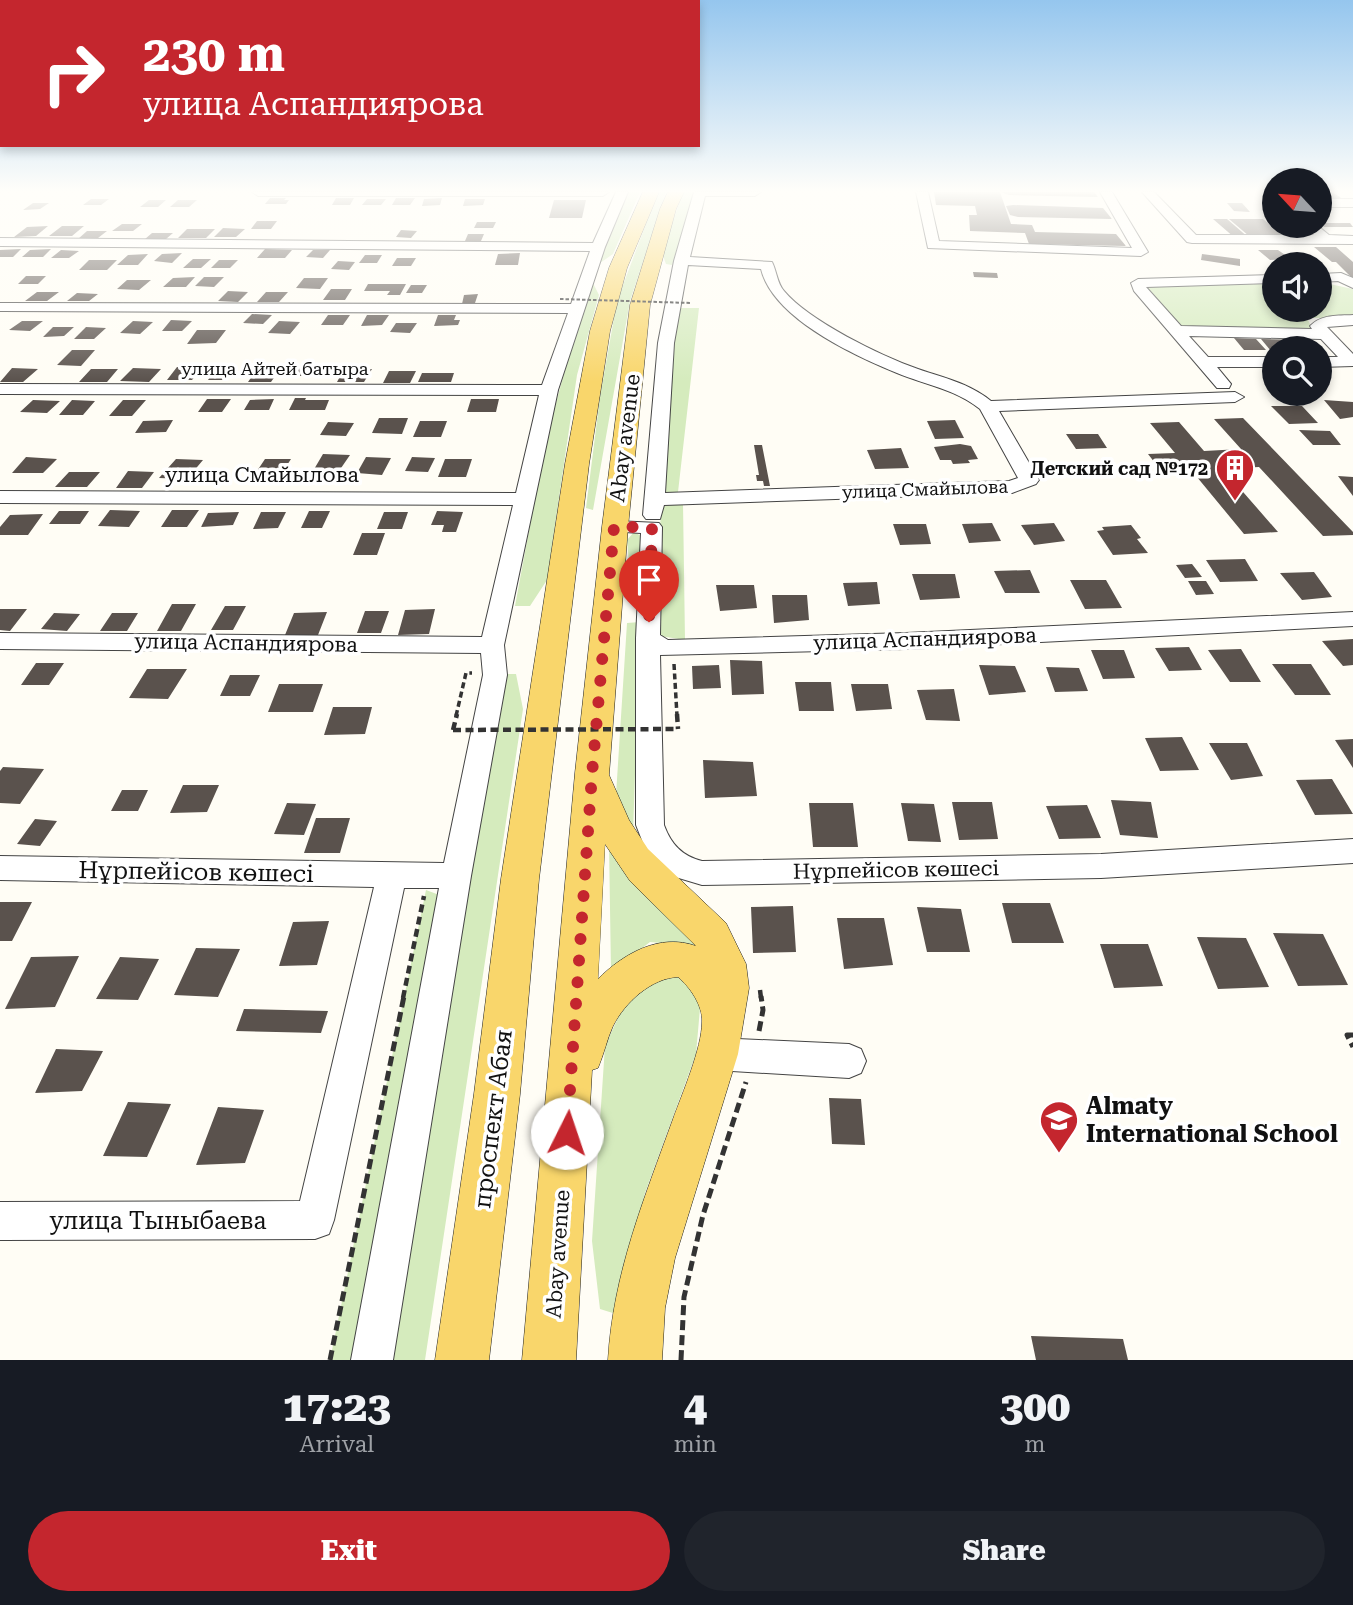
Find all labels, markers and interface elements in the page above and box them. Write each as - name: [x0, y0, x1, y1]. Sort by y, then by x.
- text: 230 m: [143, 26, 285, 83]
- icon: right: [28, 28, 119, 119]
- text: улица Аспандиярова: [143, 85, 484, 123]
- north arrow: [1262, 168, 1332, 238]
- map controls: [1262, 168, 1332, 406]
- button: sound: [1262, 252, 1332, 322]
- button: search: [1262, 336, 1332, 406]
- street label: улица Айтей батыра: [181, 358, 369, 379]
- street label: Abay avenue: [605, 373, 645, 503]
- building icon: Детский сад №172: [1214, 447, 1256, 502]
- place label: Детский сад №172: [1031, 458, 1208, 479]
- street label: улица Смайылова: [165, 463, 360, 487]
- street label: улица Смайылова: [842, 476, 1009, 502]
- pin: [619, 550, 679, 622]
- icon: arrive: [630, 561, 668, 599]
- street label: улица Аспандиярова: [813, 623, 1038, 655]
- street label: улица Аспандиярова: [134, 629, 359, 657]
- street label: Нұрпейісов көшесі: [78, 856, 314, 888]
- street label: Нұрпейісов көшесі: [793, 856, 1000, 884]
- street label: проспект Абая: [468, 1028, 518, 1210]
- place label: Almaty International School: [1086, 1092, 1338, 1148]
- position arrow: [530, 1096, 604, 1170]
- school or university icon: Almaty International School: [1038, 1099, 1080, 1154]
- street label: Abay avenue: [542, 1189, 574, 1319]
- street label: улица Тыныбаева: [50, 1207, 266, 1235]
- text: 17:23: [283, 1382, 391, 1431]
- text: 4: [683, 1382, 707, 1431]
- text: 300: [1000, 1382, 1070, 1431]
- text: Arrival: [299, 1431, 374, 1458]
- text: min: [674, 1431, 717, 1458]
- text: m: [1024, 1431, 1045, 1458]
- button: Exit: [28, 1511, 670, 1591]
- button: Share: [684, 1511, 1325, 1591]

